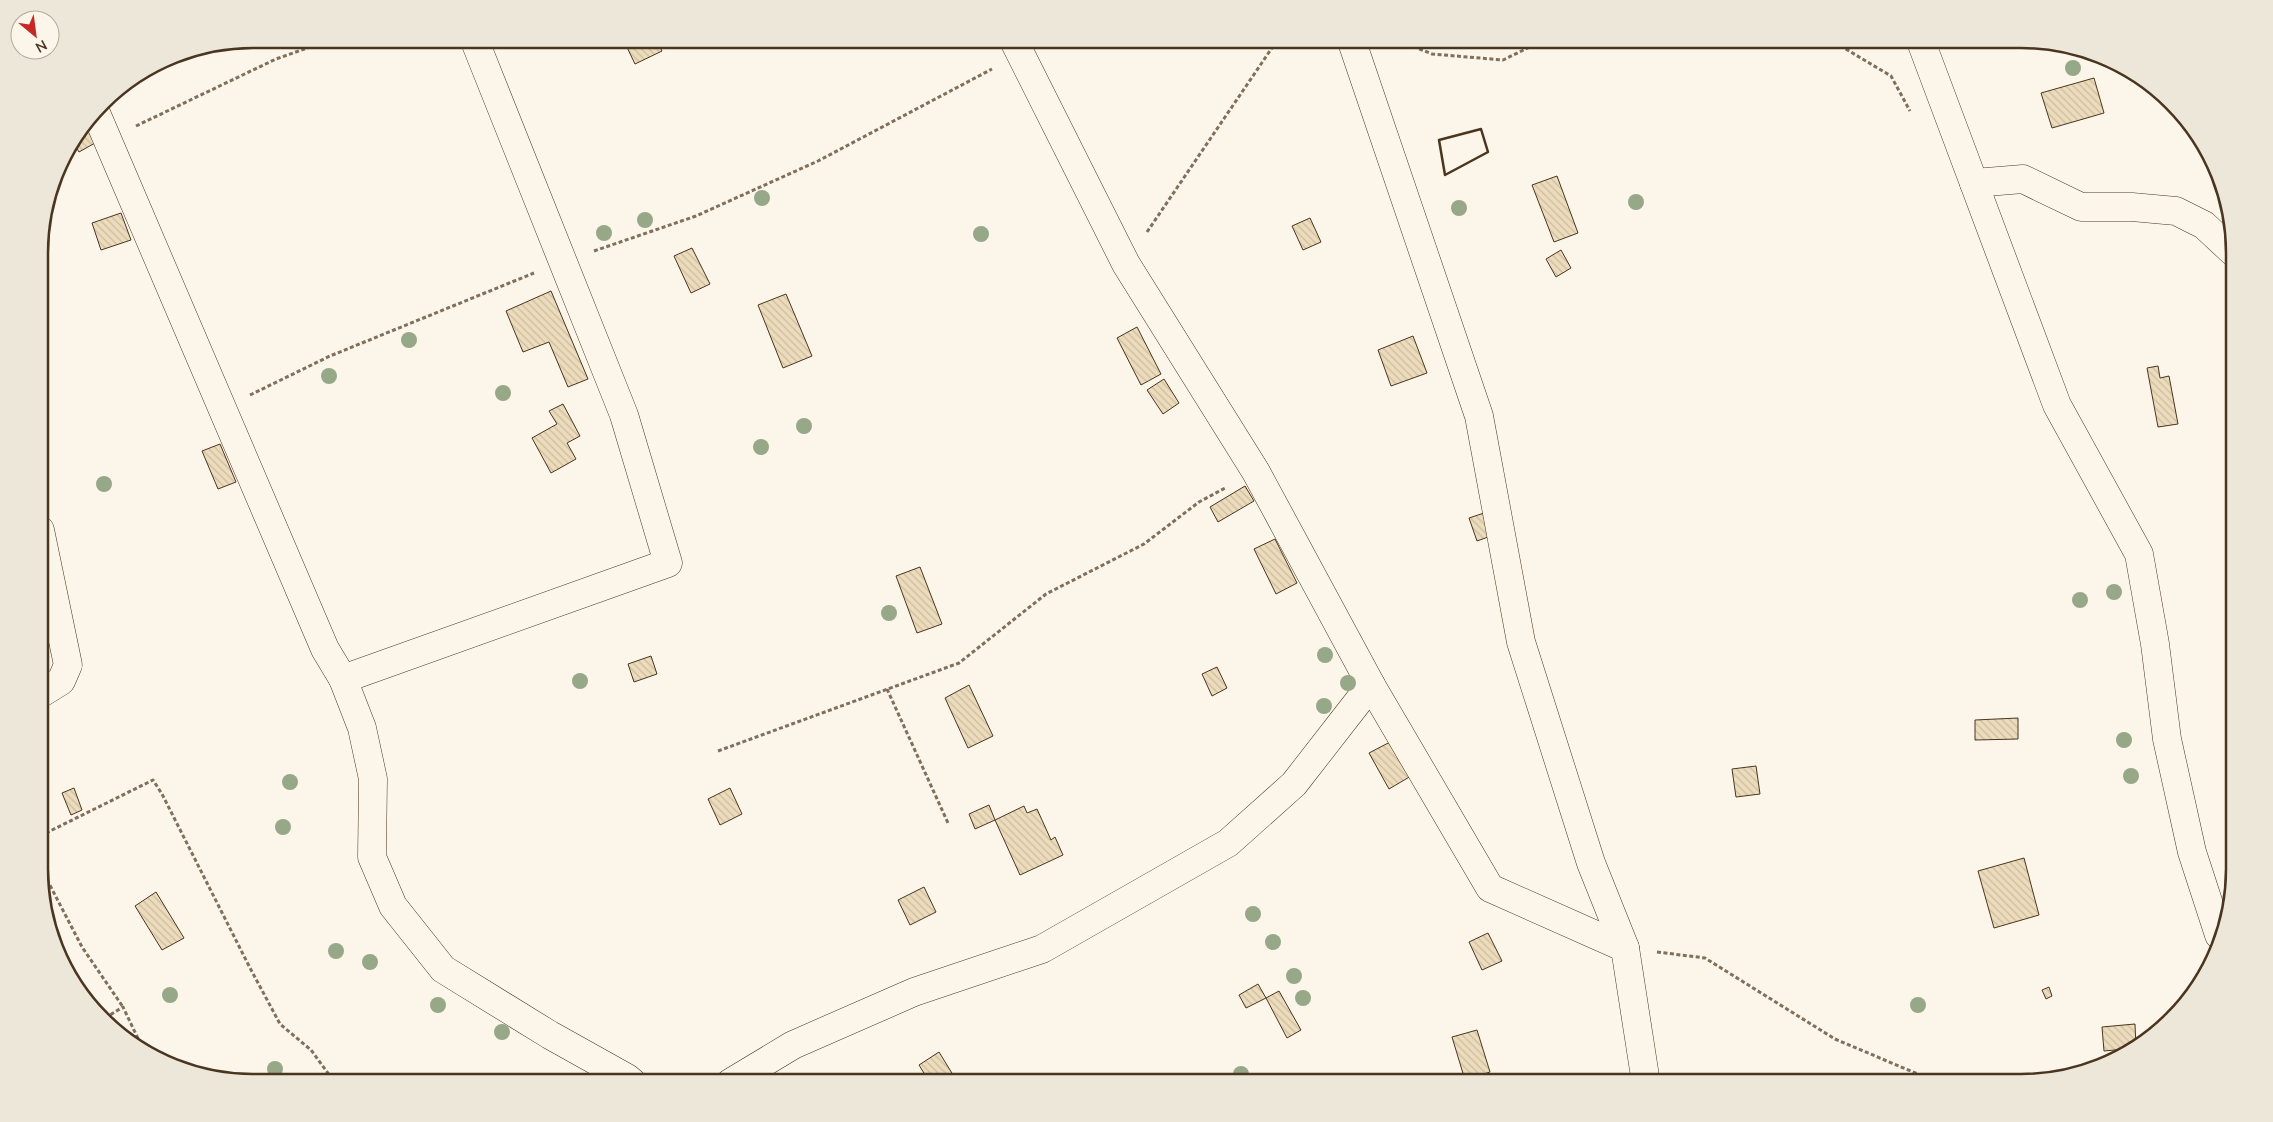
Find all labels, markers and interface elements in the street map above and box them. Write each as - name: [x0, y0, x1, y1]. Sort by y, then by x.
- north arrow: [10, 10, 60, 60]
- text: N: [32, 35, 50, 57]

